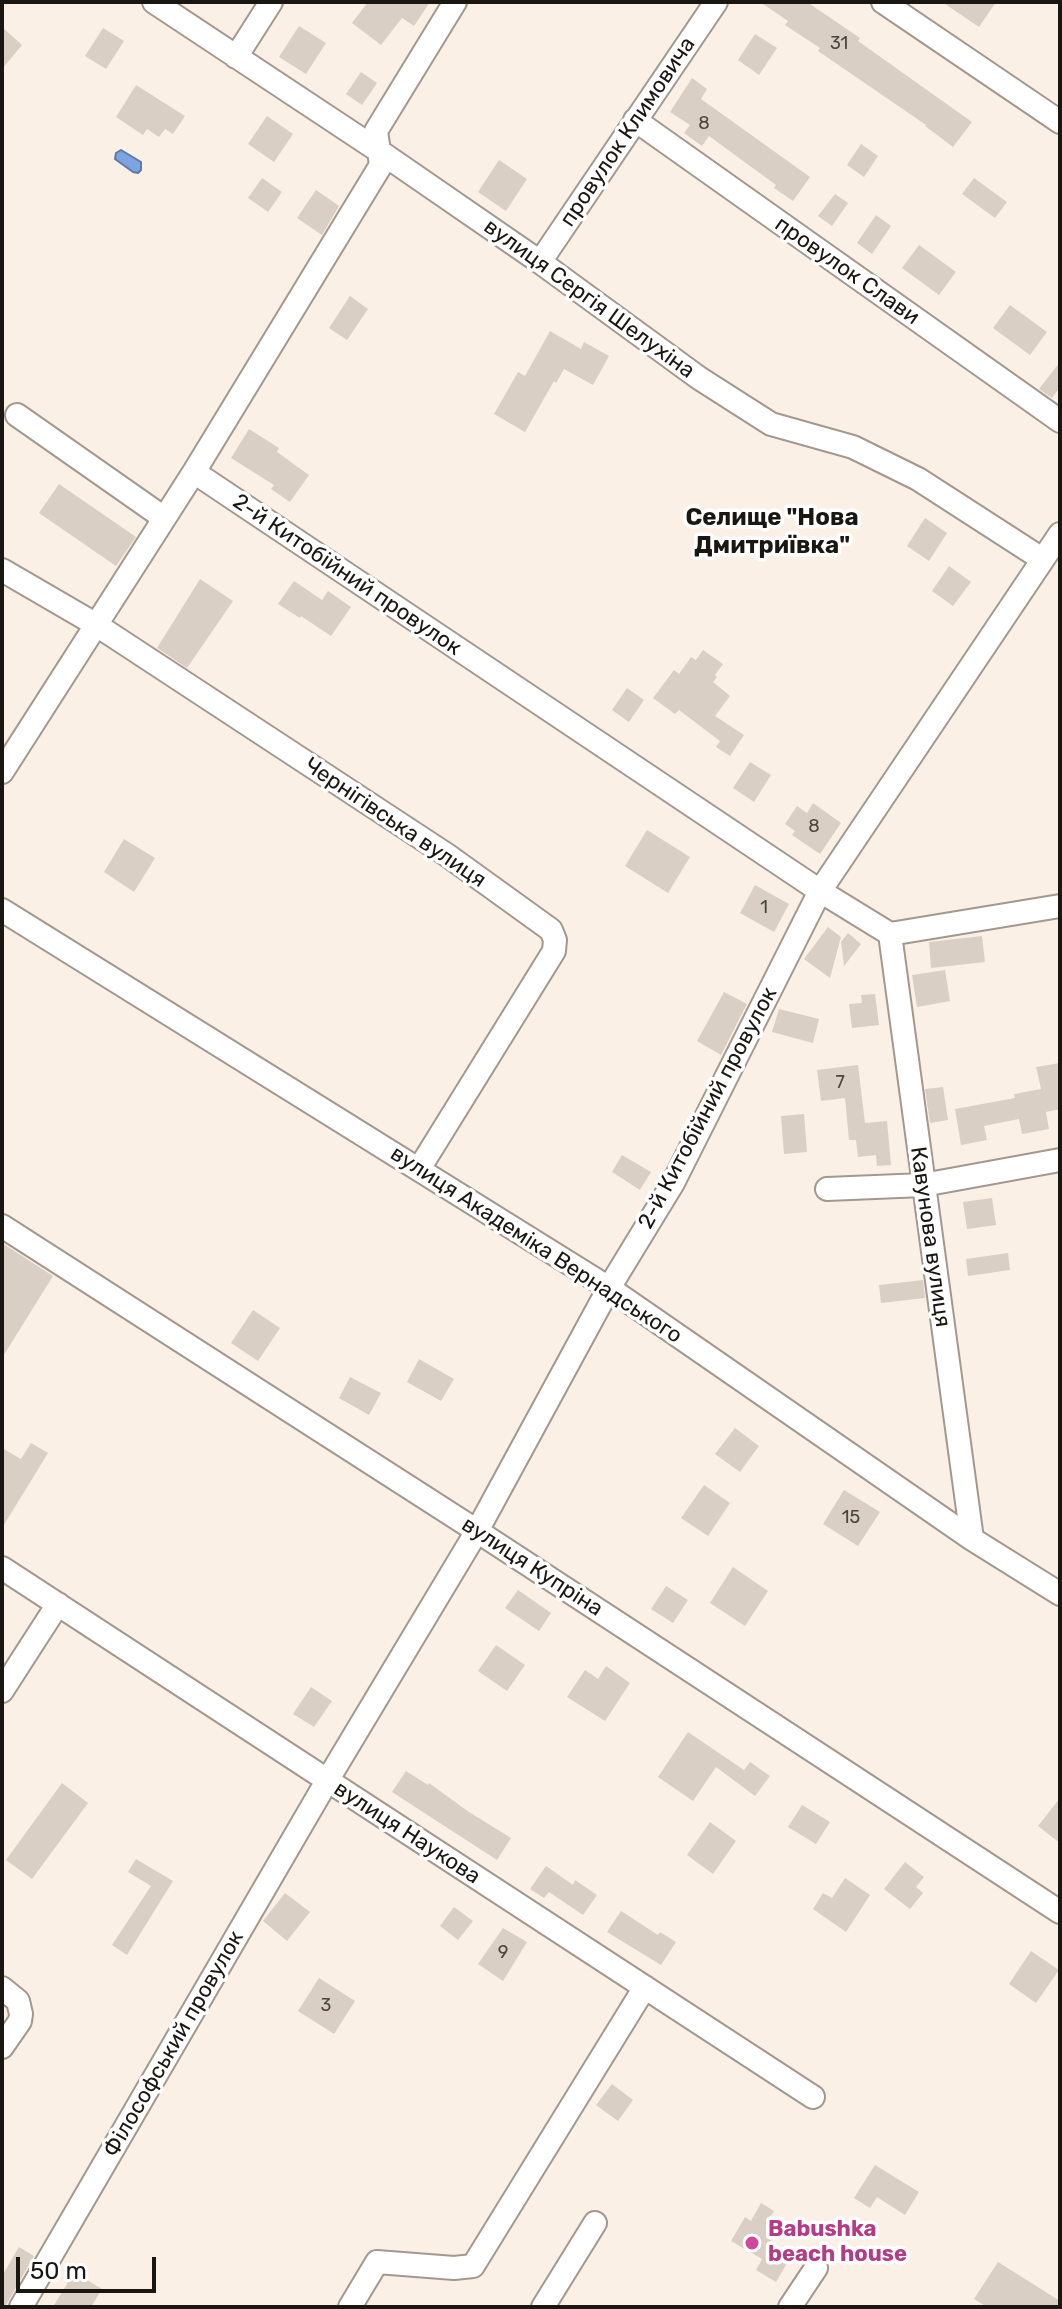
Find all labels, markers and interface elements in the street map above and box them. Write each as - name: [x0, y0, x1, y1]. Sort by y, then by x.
- street label: провулок Климовича: [555, 32, 701, 232]
- house number: 31: [830, 33, 848, 55]
- house number: 8: [698, 113, 710, 135]
- street label: провулок Слави: [770, 211, 924, 331]
- street label: вулиця Сергія Шелухіна: [479, 214, 699, 384]
- street label: 2-й Китобійний провулок: [228, 489, 466, 661]
- district label: Селище "Нова Дмитриївка": [685, 504, 859, 560]
- street label: Чернігівська вулиця: [299, 752, 491, 894]
- house number: 8: [808, 816, 820, 838]
- house number: 1: [760, 897, 768, 919]
- street label: 2-й Китобійний провулок: [633, 983, 783, 1233]
- house number: 7: [835, 1072, 845, 1094]
- street label: вулиця Академіка Вернадського: [385, 1141, 687, 1349]
- street label: Кавунова вулиця: [904, 1145, 956, 1329]
- house number: 15: [842, 1507, 860, 1529]
- street label: вулиця Купріна: [457, 1512, 607, 1622]
- street label: вулиця Наукова: [329, 1776, 485, 1890]
- street label: Філософський провулок: [98, 1926, 250, 2162]
- house number: 9: [498, 1942, 508, 1964]
- house number: 3: [321, 1995, 331, 2017]
- place label: Babushka beach house: [768, 2217, 907, 2268]
- marker: Babushka beach house: [743, 2234, 761, 2252]
- scale bar: [20, 2241, 160, 2291]
- text: 50 m: [30, 2257, 87, 2285]

